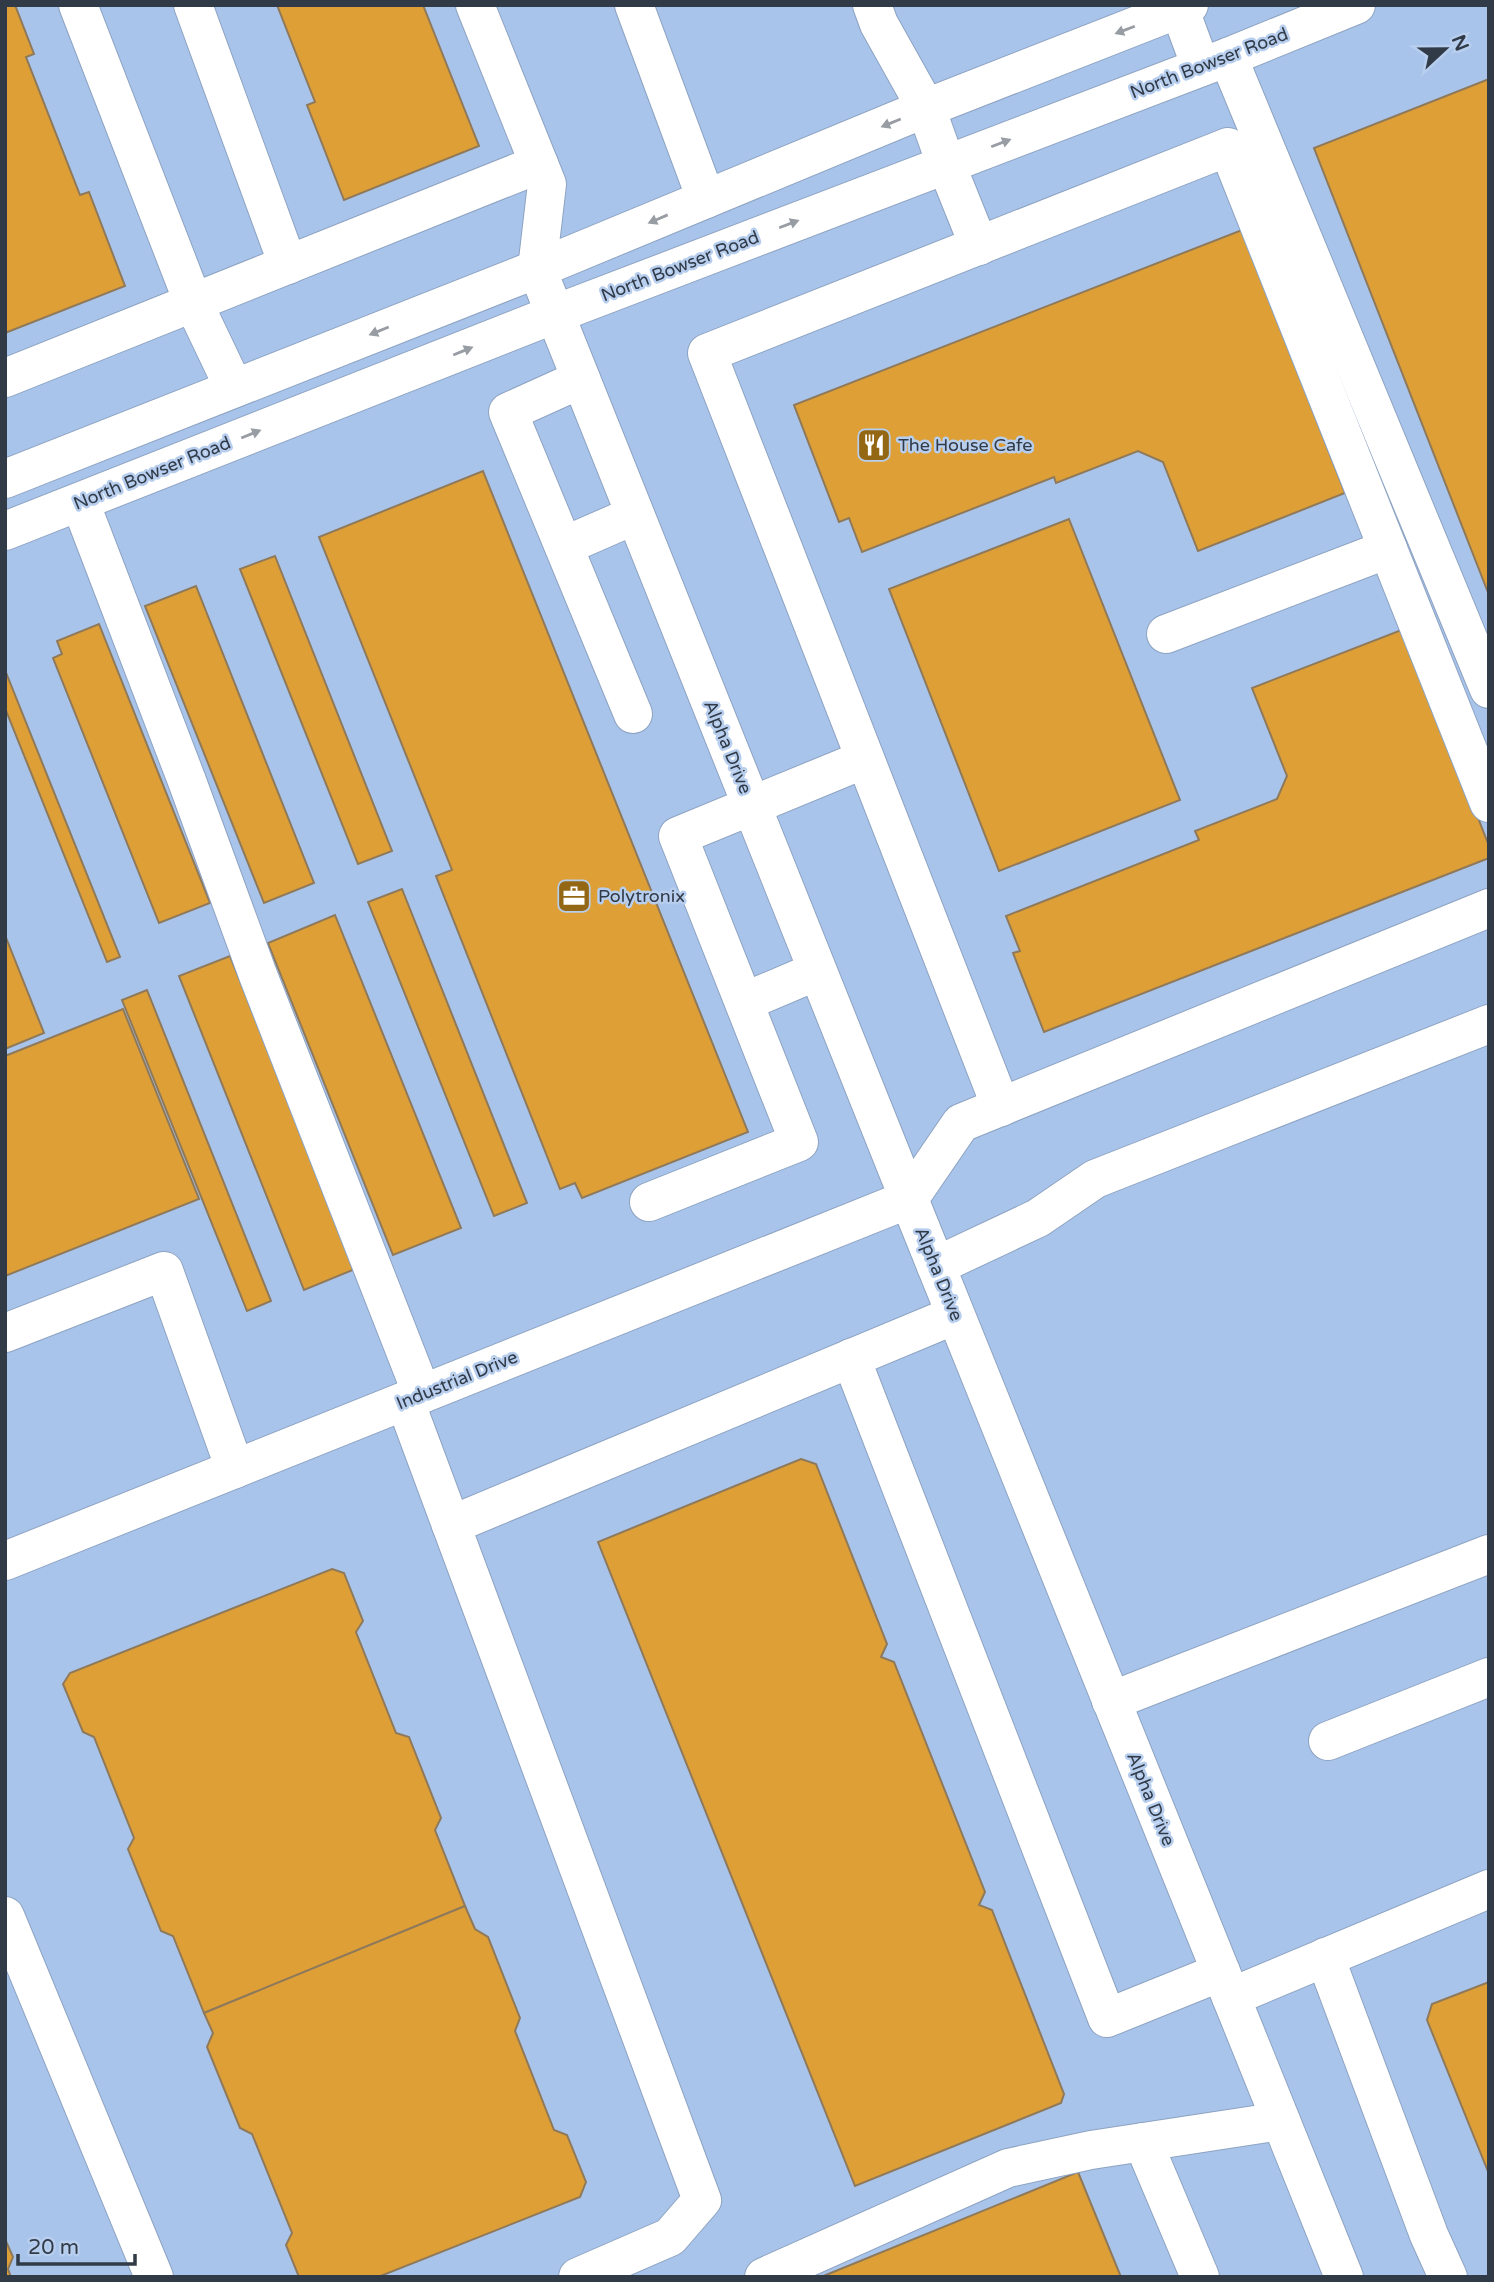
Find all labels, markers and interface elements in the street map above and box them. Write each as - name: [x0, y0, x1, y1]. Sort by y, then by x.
- north arrow: [1410, 14, 1480, 84]
- street label: North Bowser Road: [1127, 23, 1291, 103]
- one-way arrow: [1114, 25, 1135, 36]
- text: N: [1447, 32, 1473, 54]
- one-way arrow: [880, 117, 901, 128]
- one-way arrow: [991, 137, 1012, 148]
- one-way arrow: [647, 214, 668, 225]
- one-way arrow: [778, 219, 799, 230]
- street label: North Bowser Road: [598, 226, 762, 306]
- one-way arrow: [368, 326, 389, 337]
- one-way arrow: [452, 345, 473, 356]
- restaurant icon: The House Cafe: [855, 426, 893, 464]
- one-way arrow: [241, 429, 262, 440]
- street label: North Bowser Road: [70, 431, 234, 515]
- place label: The House Cafe: [898, 434, 1032, 456]
- street label: Alpha Drive: [699, 697, 757, 797]
- office icon: Polytronix: [555, 877, 593, 915]
- place label: Polytronix: [598, 885, 685, 907]
- street label: Alpha Drive: [910, 1224, 968, 1324]
- street label: Industrial Drive: [393, 1346, 521, 1414]
- street label: Alpha Drive: [1122, 1749, 1180, 1849]
- scale bar: [18, 2222, 135, 2266]
- text: 20 m: [28, 2235, 79, 2260]

